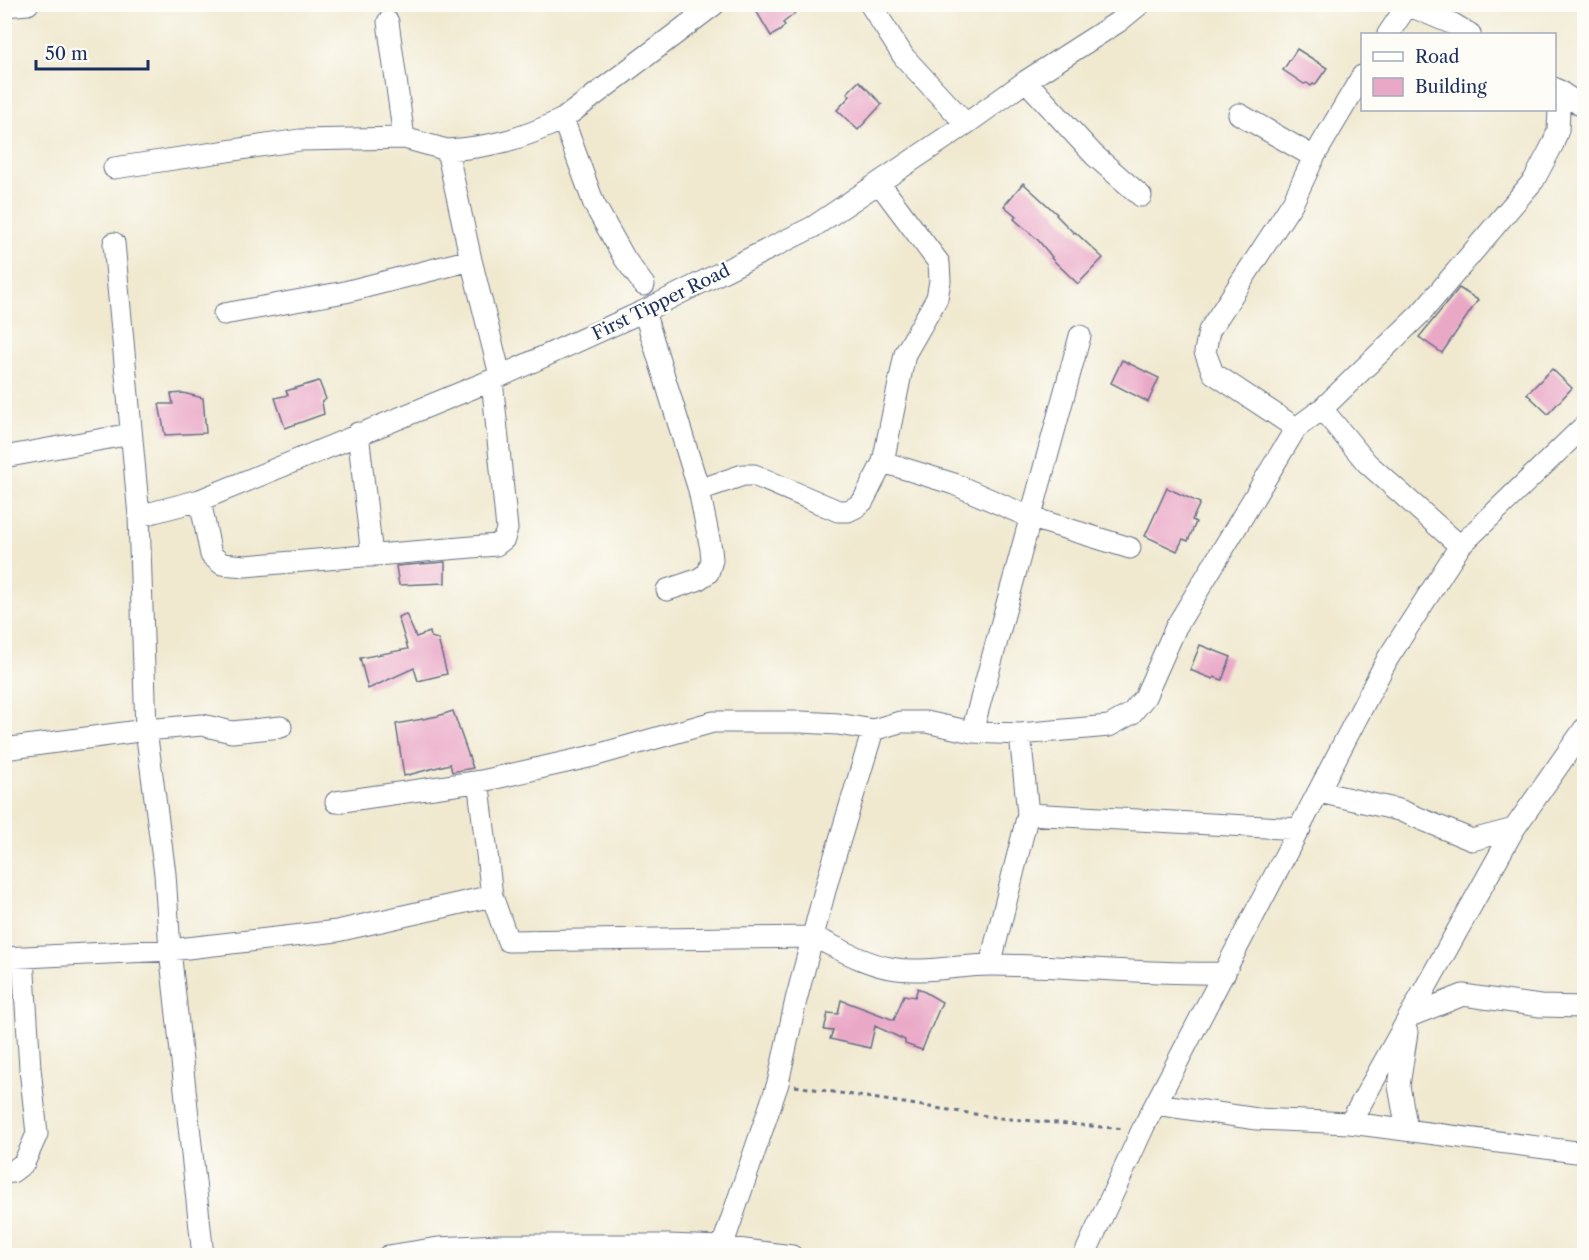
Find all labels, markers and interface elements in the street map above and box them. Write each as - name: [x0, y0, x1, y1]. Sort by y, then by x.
- scale bar: [36, 33, 148, 71]
- legend: [1361, 33, 1556, 111]
- text: 50 m: [45, 43, 88, 65]
- text: Road: [1415, 46, 1460, 68]
- text: Building: [1415, 76, 1487, 98]
- street label: First Tipper Road: [588, 259, 734, 345]

